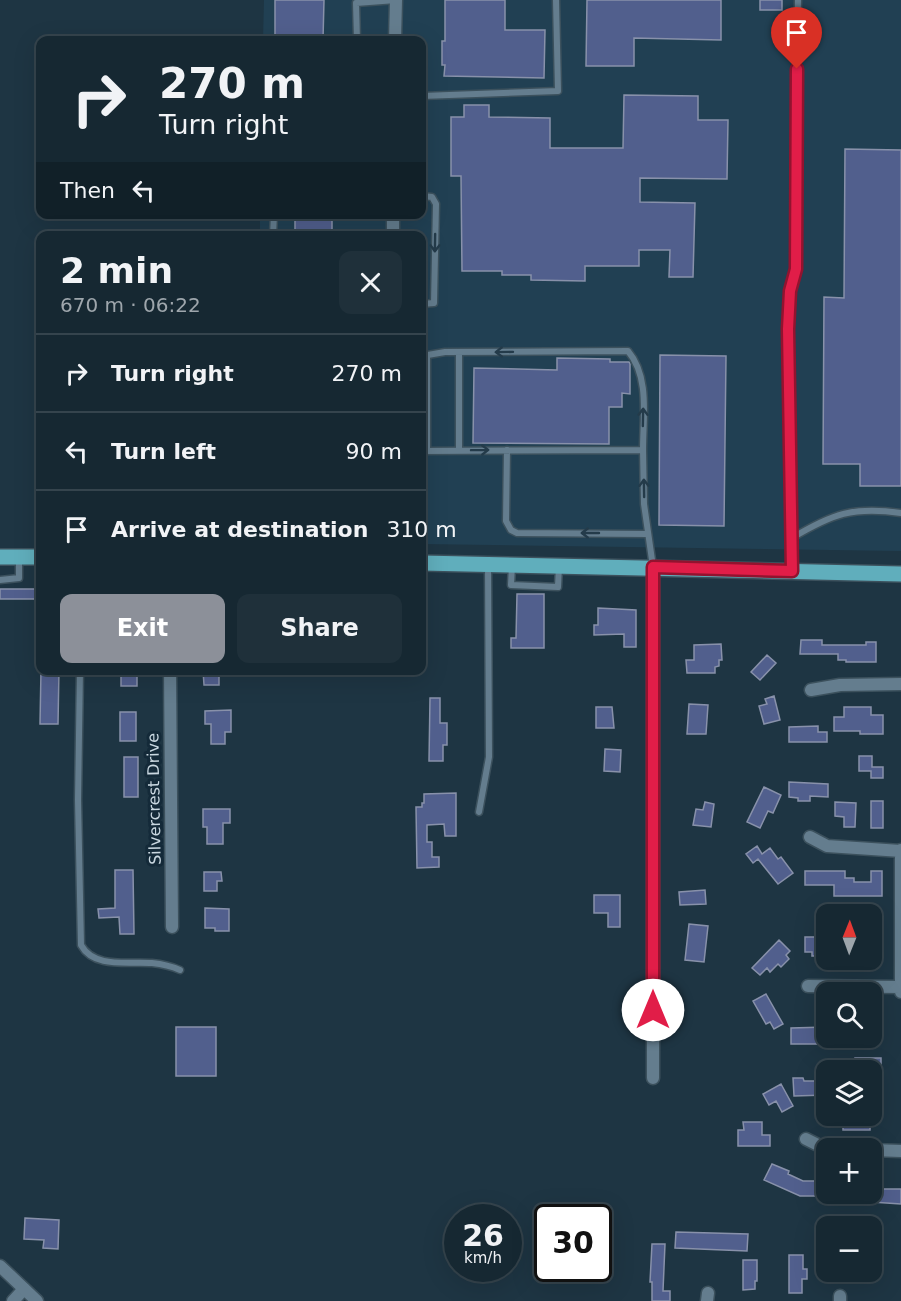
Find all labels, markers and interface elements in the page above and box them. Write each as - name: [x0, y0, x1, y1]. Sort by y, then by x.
- pin: [771, 7, 822, 69]
- icon: arrive: [780, 16, 813, 49]
- text: 270 m: [159, 59, 305, 108]
- icon: right: [60, 60, 138, 138]
- text: Turn right: [159, 109, 288, 140]
- icon: left: [127, 174, 160, 207]
- text: Then: [60, 178, 115, 203]
- one-way arrow: [429, 233, 441, 253]
- text: 2 min: [60, 250, 173, 291]
- button: close: [339, 251, 402, 314]
- text: 670 m · 06:22: [60, 293, 201, 317]
- one-way arrow: [494, 346, 514, 358]
- icon: right: [60, 357, 93, 390]
- text: Turn right: [111, 361, 234, 386]
- text: 270 m: [332, 361, 402, 386]
- one-way arrow: [637, 408, 649, 428]
- icon: left: [60, 435, 93, 468]
- text: Turn left: [111, 439, 216, 464]
- text: 90 m: [346, 439, 402, 464]
- one-way arrow: [469, 445, 489, 456]
- one-way arrow: [638, 479, 649, 499]
- icon: arrive: [60, 513, 93, 546]
- text: Arrive at destination: [111, 517, 368, 542]
- text: 310 m: [386, 517, 457, 542]
- one-way arrow: [580, 527, 600, 539]
- button: Exit: [60, 594, 225, 663]
- button: Share: [237, 594, 402, 663]
- street label: Silvercrest Drive: [143, 733, 165, 865]
- north arrow: [816, 904, 882, 970]
- map controls: [816, 904, 882, 1282]
- position arrow: [621, 978, 685, 1042]
- button: search: [816, 982, 882, 1048]
- button: layers: [816, 1060, 882, 1126]
- button: +: [816, 1138, 882, 1204]
- speed limit sign: 30: [534, 1204, 612, 1282]
- button: −: [816, 1216, 882, 1282]
- text: 26: [462, 1218, 504, 1253]
- text: km/h: [464, 1249, 502, 1267]

